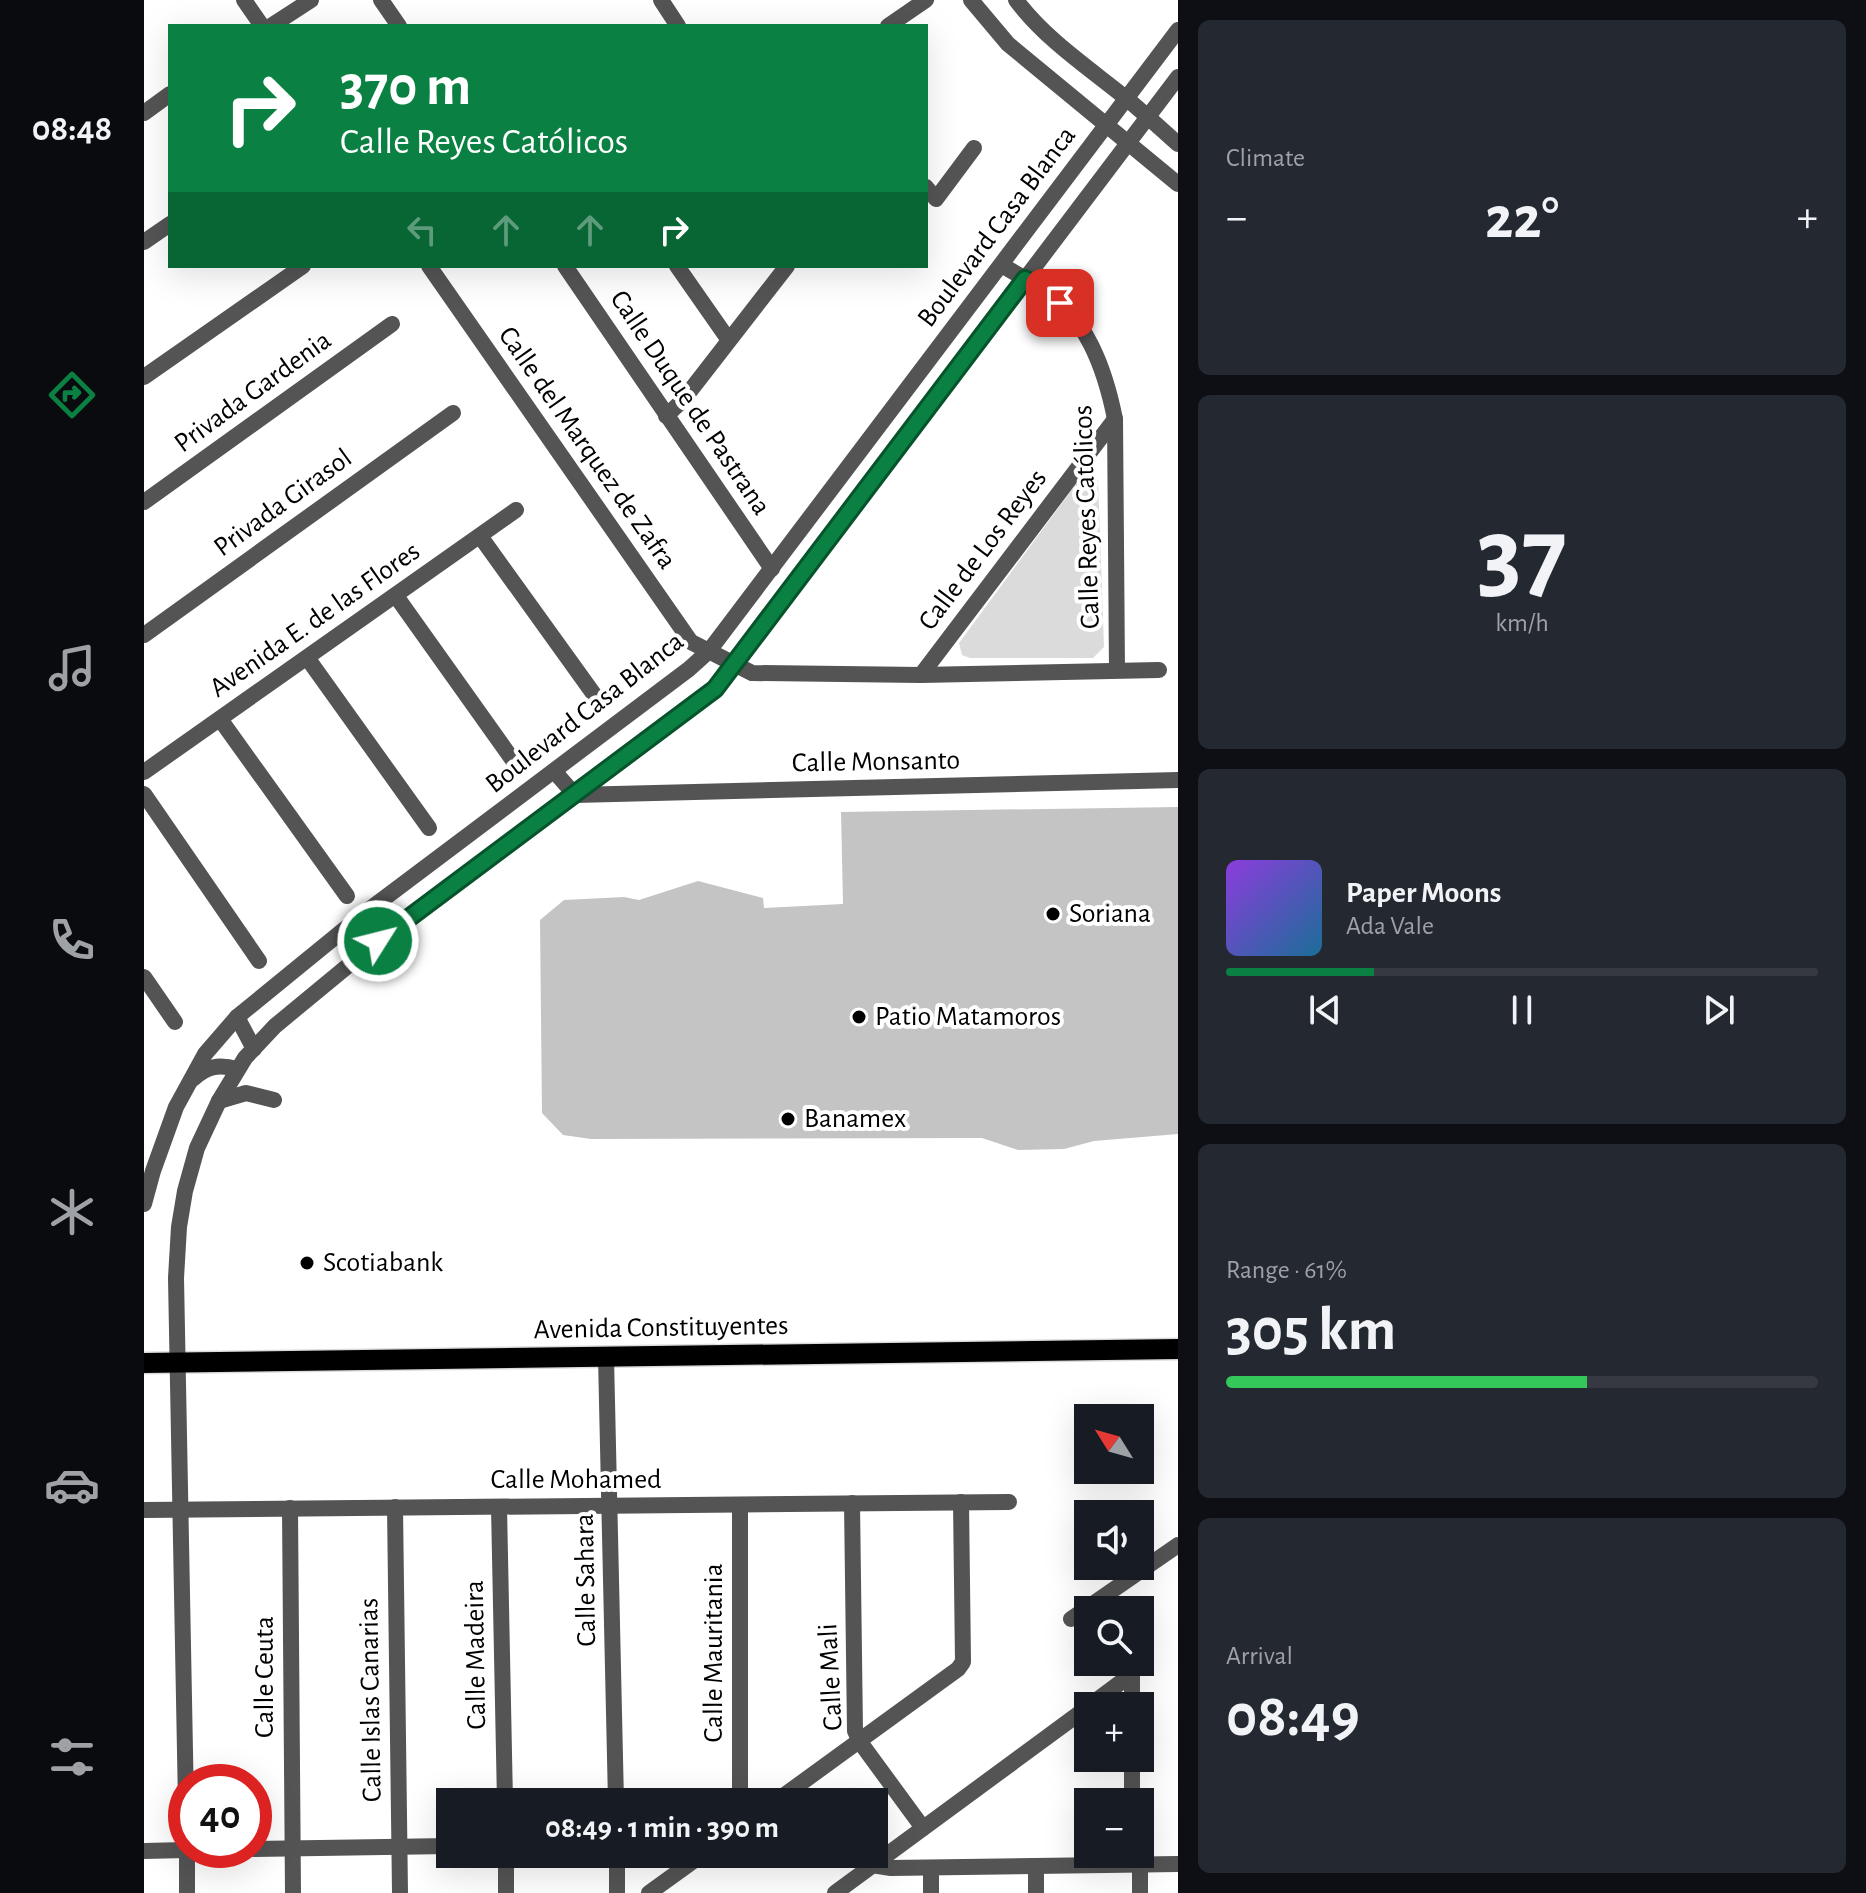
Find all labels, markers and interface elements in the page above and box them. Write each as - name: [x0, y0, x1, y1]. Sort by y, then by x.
- icon: right: [208, 56, 312, 160]
- text: 370 m: [340, 59, 471, 115]
- text: 08:48: [32, 111, 112, 147]
- street label: Boulevard Casa Blanca: [913, 122, 1081, 332]
- text: Calle Reyes Católicos: [340, 124, 628, 160]
- text: Climate: [1226, 145, 1305, 171]
- text: 22°: [1485, 189, 1559, 249]
- text: −: [1226, 196, 1247, 240]
- text: +: [1797, 196, 1818, 240]
- icon: left: [400, 208, 444, 252]
- icon: ahead: [484, 208, 528, 252]
- icon: ahead: [568, 208, 612, 252]
- icon: right: [652, 208, 696, 252]
- pin: [1026, 269, 1094, 337]
- icon: arrive: [1038, 281, 1082, 325]
- street label: Calle Duque de Pastrana: [605, 286, 775, 520]
- street label: Calle del Marquez de Zafra: [493, 322, 681, 574]
- street label: Privada Gardenia: [169, 326, 337, 458]
- icon: directions: [44, 367, 100, 423]
- street label: Calle Reyes Católicos: [1069, 405, 1105, 629]
- street label: Privada Girasol: [209, 444, 357, 562]
- street label: Calle de Los Reyes: [914, 464, 1052, 636]
- text: 37: [1477, 504, 1567, 608]
- street label: Avenida E. de las Flores: [205, 537, 425, 703]
- text: km/h: [1495, 610, 1549, 636]
- street label: Boulevard Casa Blanca: [481, 627, 689, 799]
- icon: music: [44, 640, 100, 696]
- street label: Calle Monsanto: [792, 747, 960, 777]
- text: Paper Moons: [1346, 878, 1501, 908]
- position arrow: [336, 899, 420, 983]
- place label: Soriana: [1069, 900, 1151, 928]
- marker: Soriana: [1044, 905, 1062, 923]
- icon: phone: [44, 912, 100, 968]
- text: Ada Vale: [1346, 913, 1434, 939]
- icon: previous: [1303, 988, 1347, 1032]
- icon: pause: [1500, 988, 1544, 1032]
- icon: next: [1697, 988, 1741, 1032]
- place label: Patio Matamoros: [875, 1003, 1061, 1031]
- marker: Patio Matamoros: [850, 1008, 868, 1026]
- place label: Banamex: [804, 1105, 906, 1133]
- marker: Banamex: [779, 1110, 797, 1128]
- icon: climate: [44, 1184, 100, 1240]
- place label: Scotiabank: [323, 1249, 443, 1277]
- marker: Scotiabank: [298, 1254, 316, 1272]
- text: Range · 61%: [1226, 1257, 1347, 1283]
- text: 305 km: [1226, 1301, 1396, 1361]
- street label: Avenida Constituyentes: [533, 1312, 789, 1344]
- north arrow: [1074, 1404, 1154, 1484]
- map controls: [1074, 1404, 1154, 1868]
- icon: car: [44, 1457, 100, 1513]
- street label: Calle Mohamed: [490, 1466, 662, 1494]
- button: sound: [1074, 1500, 1154, 1580]
- street label: Calle Sahara: [571, 1513, 601, 1647]
- street label: Calle Mauritania: [700, 1563, 728, 1743]
- street label: Calle Madeira: [461, 1580, 491, 1730]
- button: search: [1074, 1596, 1154, 1676]
- street label: Calle Islas Canarias: [355, 1598, 387, 1802]
- street label: Calle Ceuta: [251, 1616, 279, 1738]
- street label: Calle Mali: [814, 1623, 848, 1731]
- text: Arrival: [1226, 1643, 1293, 1669]
- text: 08:49: [1226, 1687, 1360, 1747]
- button: +: [1074, 1692, 1154, 1772]
- icon: filters: [44, 1729, 100, 1785]
- speed limit sign: 40: [168, 1764, 272, 1868]
- button: −: [1074, 1788, 1154, 1868]
- text: 08:49 · 1 min · 390 m: [545, 1813, 779, 1843]

